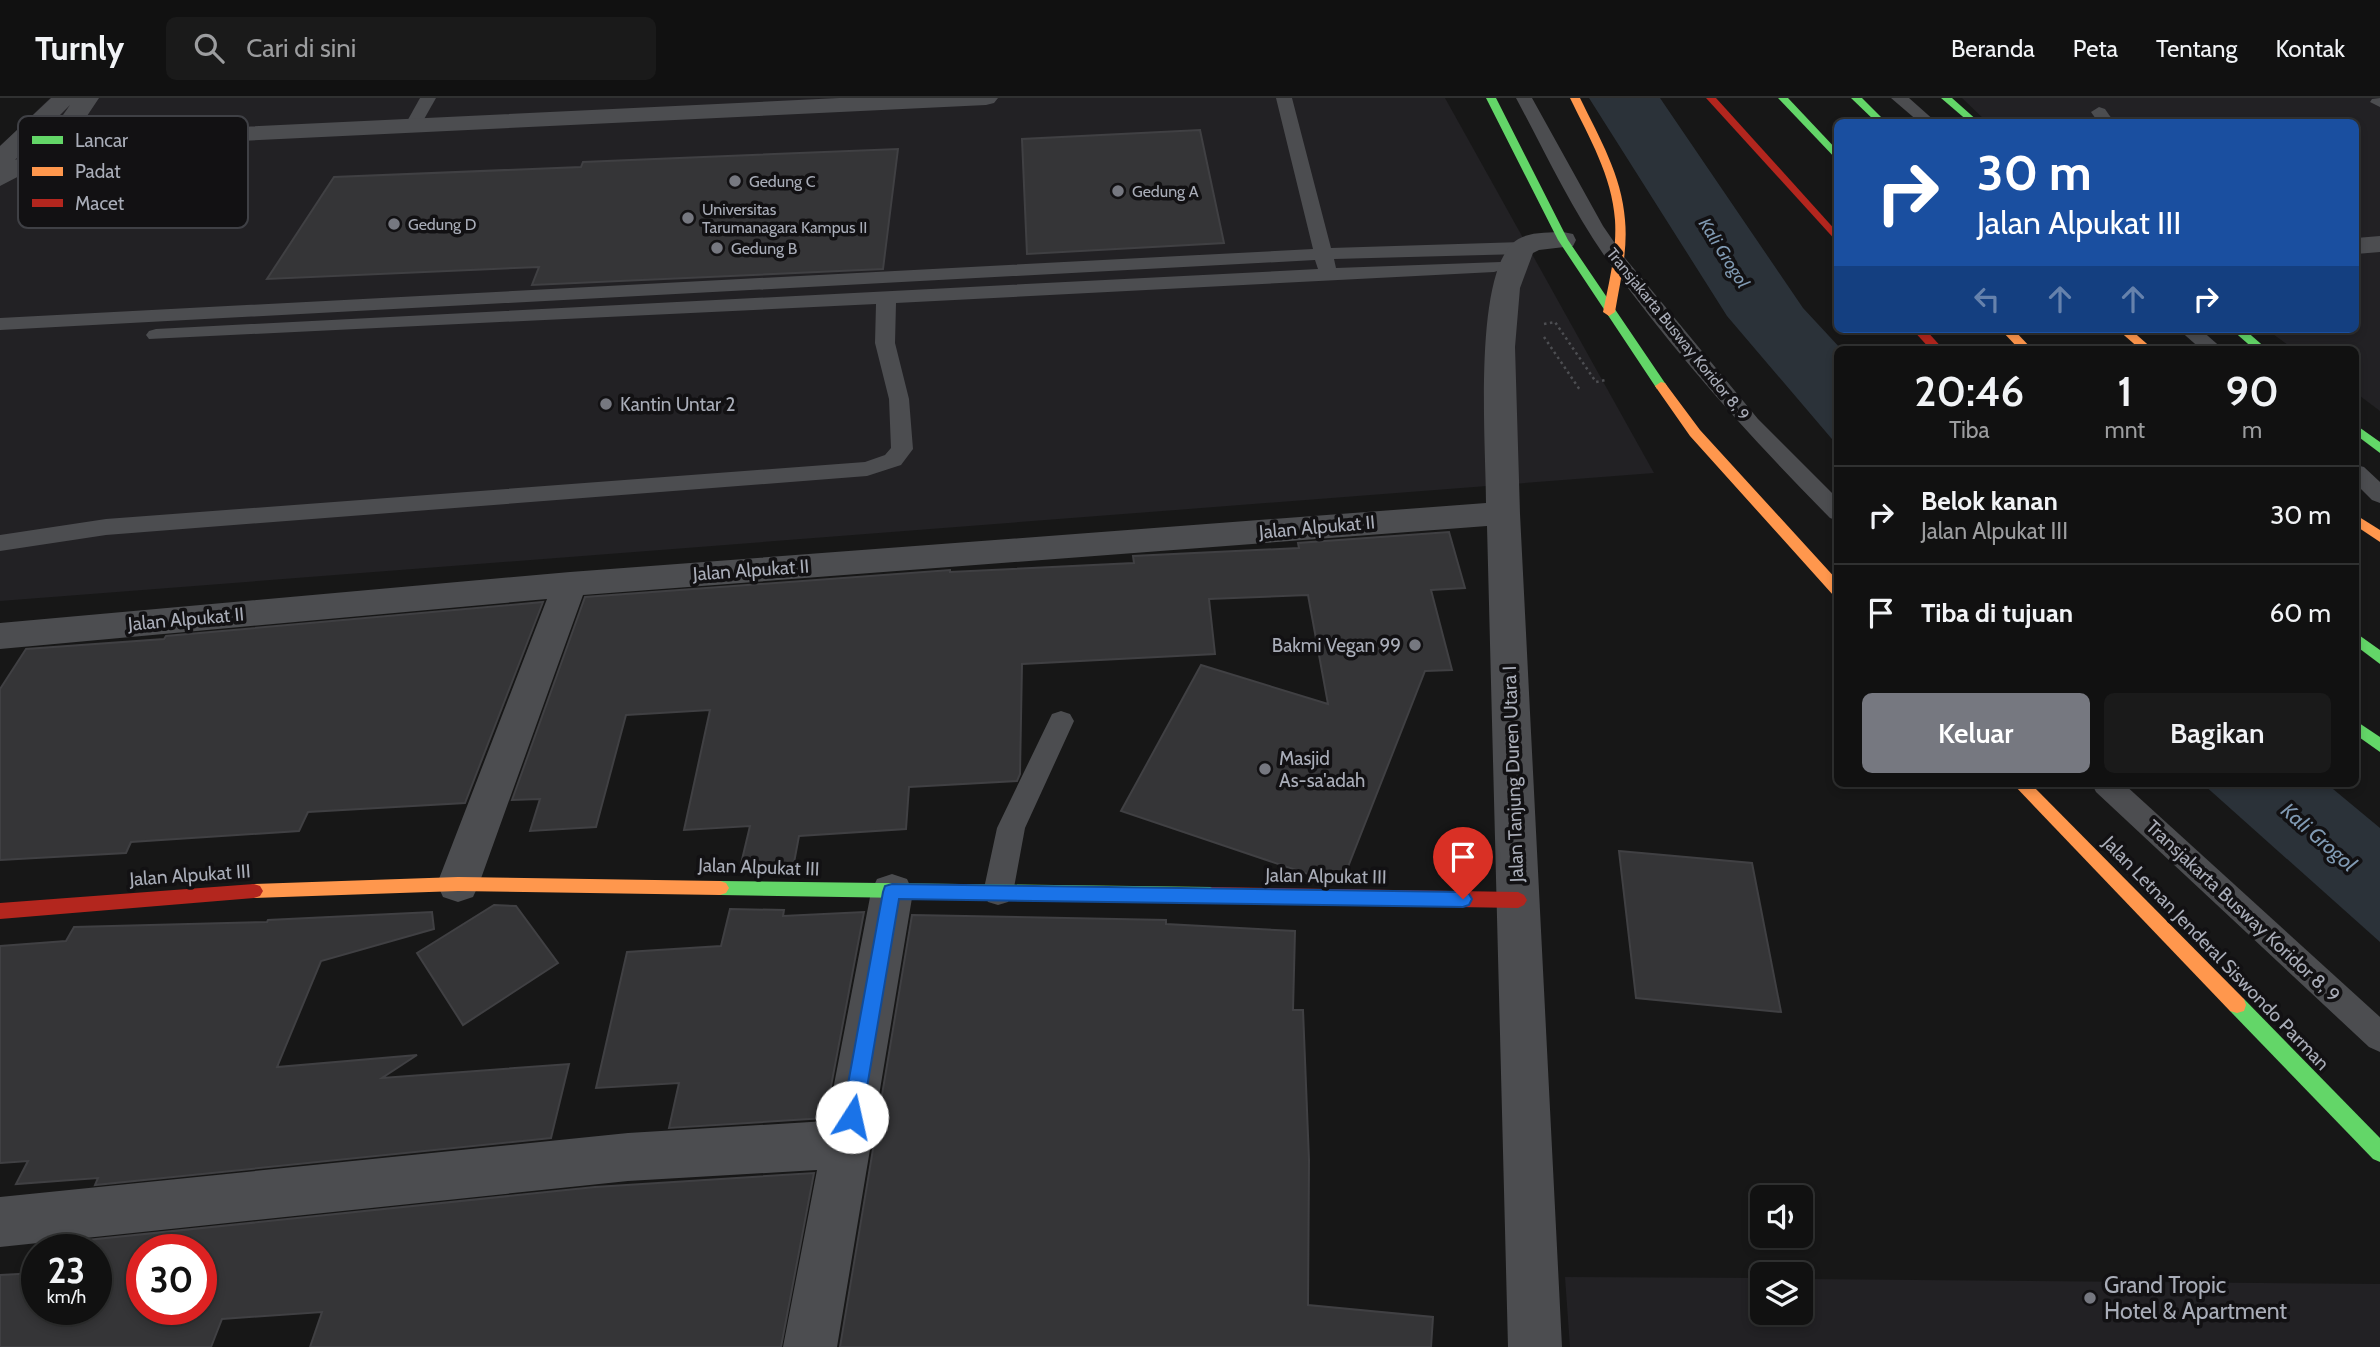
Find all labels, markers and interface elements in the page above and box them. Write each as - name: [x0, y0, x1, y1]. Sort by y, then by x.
- search box: [166, 17, 656, 80]
- text: Turnly: [35, 28, 124, 68]
- icon: search: [190, 29, 228, 67]
- text: Cari di sini: [246, 32, 356, 64]
- text: Beranda: [1951, 34, 2035, 63]
- text: Peta: [2073, 34, 2118, 63]
- text: Tentang: [2156, 34, 2237, 63]
- text: Kontak: [2275, 34, 2345, 63]
- legend: [18, 116, 248, 228]
- text: Lancar: [75, 129, 128, 152]
- text: 30 m: [1977, 143, 2092, 202]
- icon: right: [1862, 147, 1953, 238]
- text: Padat: [75, 160, 121, 183]
- place label: Gedung C: [749, 172, 816, 191]
- marker: Gedung C: [727, 173, 743, 189]
- place label: Gedung A: [1132, 182, 1199, 201]
- marker: Gedung A: [1110, 183, 1126, 199]
- text: Macet: [75, 192, 125, 215]
- place label: Universitas Tarumanagara Kampus II: [702, 200, 867, 237]
- text: Jalan Alpukat III: [1977, 203, 2182, 242]
- marker: Universitas Tarumanagara Kampus II: [680, 210, 696, 226]
- water label: Kali Grogol: [1694, 214, 1755, 293]
- place label: Gedung D: [408, 215, 476, 234]
- marker: Gedung D: [386, 216, 402, 232]
- place label: Gedung B: [731, 239, 798, 258]
- marker: Gedung B: [709, 240, 725, 256]
- street label: Transjakarta Busway Koridor 8, 9: [1603, 244, 1753, 424]
- icon: left: [1968, 280, 2006, 318]
- icon: ahead: [2041, 280, 2079, 318]
- icon: ahead: [2114, 280, 2152, 318]
- icon: right: [2187, 280, 2225, 318]
- text: 20:46: [1914, 365, 2024, 417]
- text: 1: [2117, 365, 2132, 417]
- text: 90: [2225, 365, 2279, 417]
- place label: Kantin Untar 2: [620, 393, 735, 416]
- marker: Kantin Untar 2: [598, 396, 614, 412]
- text: Tiba: [1949, 416, 1990, 444]
- text: mnt: [2105, 416, 2145, 444]
- text: m: [2242, 416, 2262, 444]
- text: Belok kanan: [1921, 485, 2058, 517]
- icon: right: [1862, 496, 1900, 534]
- text: 30 m: [2270, 499, 2331, 531]
- street label: Jalan Alpukat II: [1257, 510, 1376, 544]
- text: Jalan Alpukat III: [1921, 517, 2068, 545]
- street label: Jalan Alpukat II: [691, 554, 810, 586]
- icon: arrive: [1862, 594, 1900, 632]
- text: Tiba di tujuan: [1921, 597, 2073, 629]
- text: 60 m: [2269, 597, 2331, 629]
- street label: Jalan Alpukat II: [126, 602, 245, 636]
- place label: Bakmi Vegan 99: [1272, 634, 1401, 657]
- marker: Bakmi Vegan 99: [1407, 637, 1423, 653]
- street label: Jalan Tanjung Duren Utara I: [1498, 665, 1528, 884]
- button: Keluar: [1862, 693, 2090, 773]
- button: Bagikan: [2104, 693, 2331, 773]
- place label: Masjid As-sa'adah: [1279, 747, 1365, 792]
- marker: Masjid As-sa'adah: [1257, 761, 1273, 777]
- water label: Kali Grogol: [2276, 798, 2362, 877]
- street label: Transjakarta Busway Koridor 8, 9: [2141, 815, 2345, 1007]
- pin: [1433, 827, 1493, 899]
- street label: Jalan Letnan Jenderal Siswondo Parman: [2097, 831, 2334, 1075]
- icon: arrive: [1444, 838, 1482, 876]
- street label: Jalan Alpukat III: [697, 853, 820, 881]
- street label: Jalan Alpukat III: [128, 859, 251, 891]
- street label: Jalan Alpukat III: [1264, 863, 1387, 889]
- position arrow: [815, 1080, 889, 1154]
- map controls: [1750, 1185, 1813, 1325]
- button: sound: [1750, 1185, 1813, 1248]
- speed limit sign: 30: [126, 1234, 217, 1325]
- text: 23: [48, 1249, 85, 1292]
- button: layers: [1750, 1262, 1813, 1325]
- place label: Grand Tropic Hotel & Apartment: [2104, 1271, 2287, 1325]
- text: km/h: [47, 1286, 86, 1308]
- marker: Grand Tropic Hotel & Apartment: [2082, 1290, 2098, 1306]

